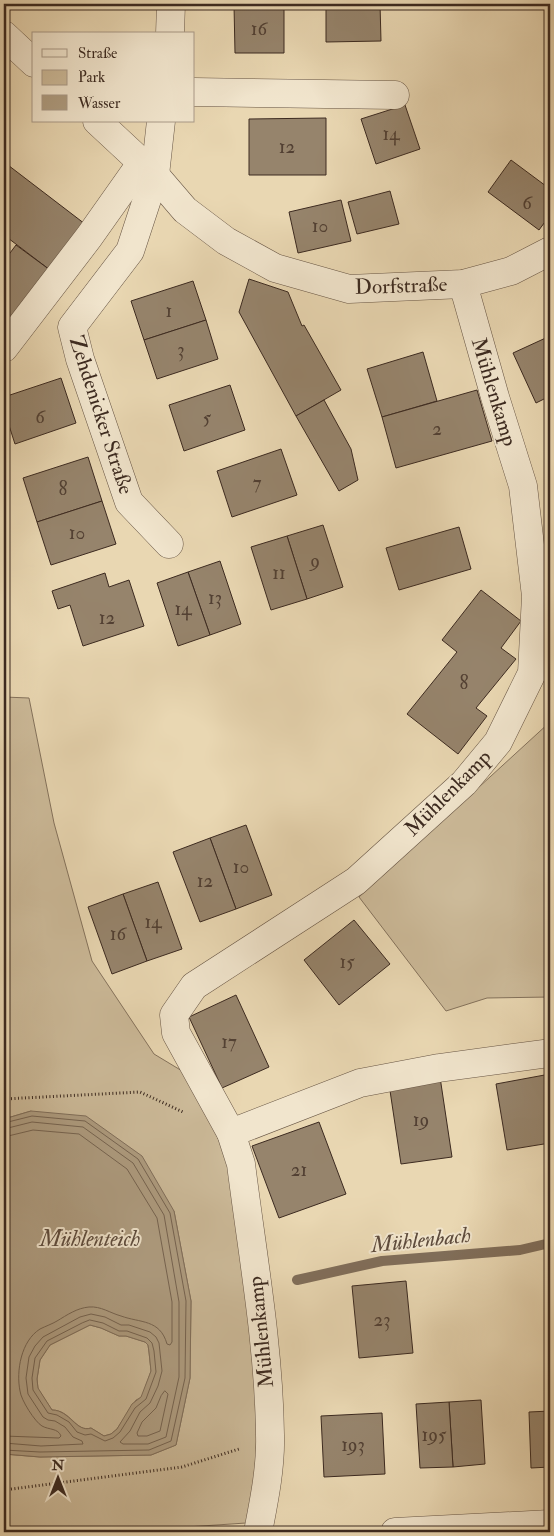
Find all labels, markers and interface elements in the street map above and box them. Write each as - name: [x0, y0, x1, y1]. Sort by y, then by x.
- house number: 16: [251, 17, 269, 41]
- legend: [32, 32, 195, 122]
- text: Straße: [78, 44, 117, 63]
- text: Park: [78, 68, 105, 87]
- text: Wasser: [77, 94, 121, 113]
- house number: 14: [382, 122, 400, 146]
- house number: 12: [279, 135, 295, 159]
- house number: 6: [522, 191, 533, 215]
- house number: 10: [312, 214, 328, 238]
- street label: Dorfstraße: [354, 271, 448, 301]
- house number: 1: [166, 299, 172, 323]
- street label: Zehdenicker Straße: [63, 332, 139, 498]
- street label: Mühlenkamp: [465, 334, 523, 450]
- house number: 3: [177, 338, 185, 362]
- house number: 6: [35, 405, 46, 429]
- house number: 5: [203, 406, 212, 430]
- house number: 2: [432, 417, 442, 441]
- house number: 7: [253, 471, 262, 495]
- house number: 8: [59, 477, 68, 501]
- house number: 10: [69, 521, 85, 545]
- house number: 9: [308, 549, 320, 573]
- house number: 11: [272, 561, 286, 585]
- house number: 13: [208, 586, 222, 610]
- house number: 14: [174, 597, 192, 621]
- house number: 12: [99, 606, 115, 630]
- house number: 8: [460, 671, 469, 695]
- street label: Mühlenkamp: [399, 744, 497, 842]
- house number: 10: [233, 855, 249, 879]
- house number: 12: [197, 869, 213, 893]
- house number: 14: [144, 910, 162, 934]
- house number: 16: [110, 922, 128, 946]
- house number: 15: [339, 950, 355, 974]
- house number: 17: [221, 1030, 237, 1054]
- house number: 19: [413, 1108, 429, 1132]
- house number: 21: [291, 1158, 307, 1182]
- water label: Mühlenbach: [368, 1221, 472, 1259]
- water label: Mühlenteich: [38, 1225, 140, 1253]
- street label: Mühlenkamp: [242, 1275, 280, 1389]
- house number: 23: [374, 1308, 390, 1332]
- house number: 195: [422, 1423, 447, 1447]
- house number: 193: [341, 1433, 365, 1457]
- north arrow: [32, 1454, 82, 1504]
- text: N: [51, 1457, 65, 1474]

